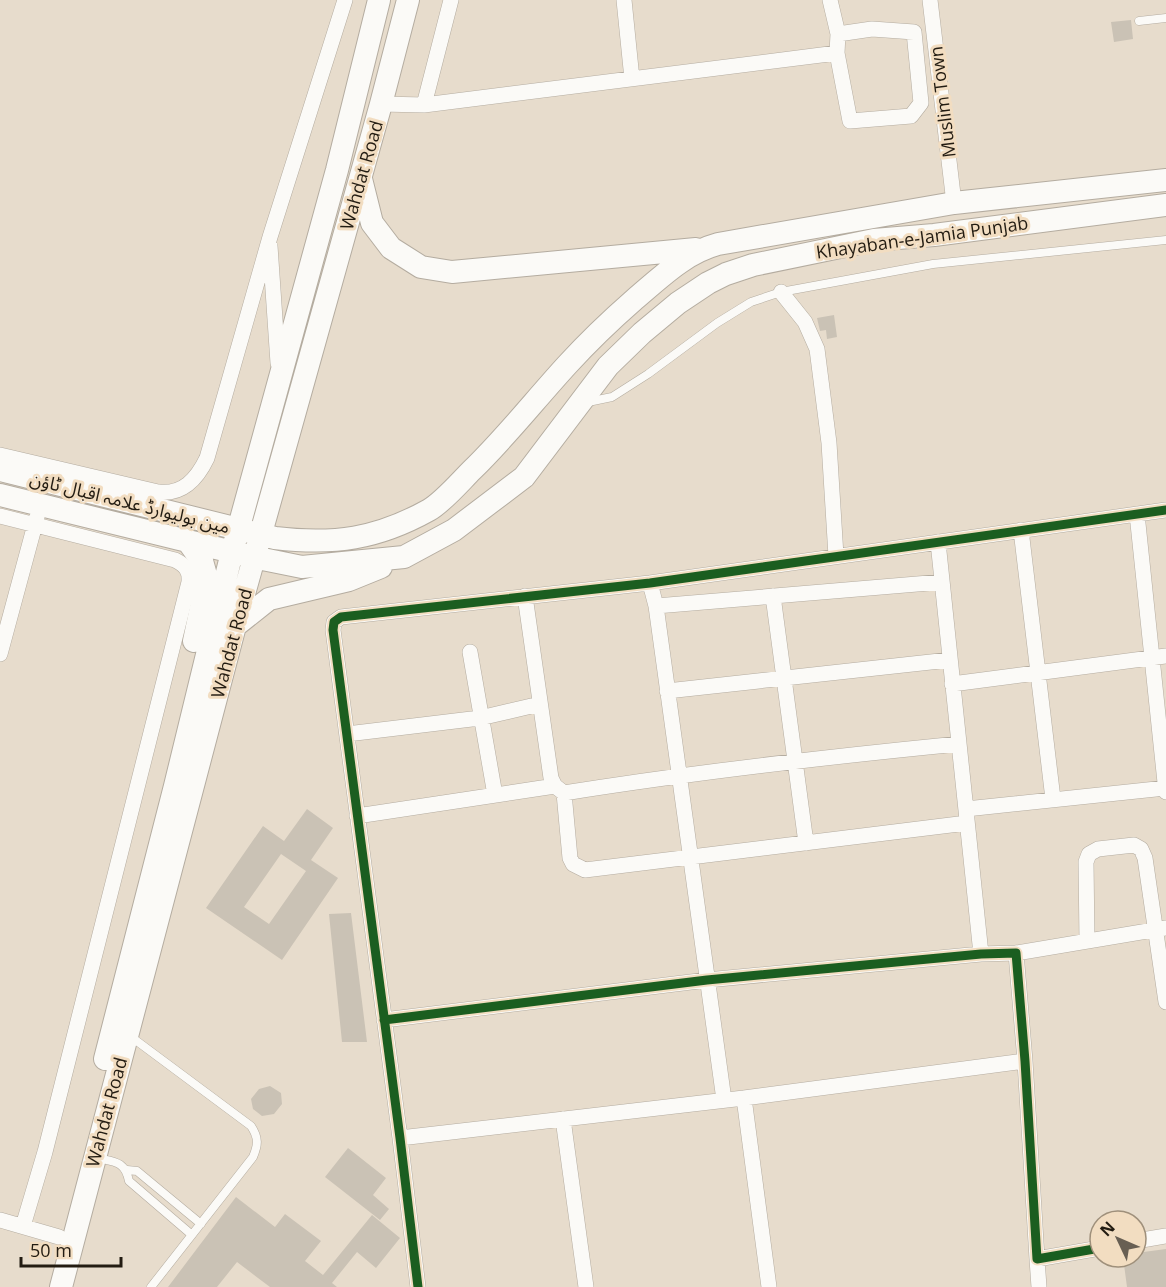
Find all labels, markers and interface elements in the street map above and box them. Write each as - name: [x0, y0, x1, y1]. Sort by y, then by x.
- street label: Muslim Town: [923, 45, 961, 159]
- street label: Wahdat Road: [334, 118, 388, 232]
- street label: Khayaban-e-Jamia Punjab: [814, 210, 1030, 264]
- street label: مین بولیوارڈ علامہ اقبال ٹاؤن: [27, 466, 233, 538]
- street label: Wahdat Road: [205, 585, 257, 701]
- street label: Wahdat Road: [80, 1054, 132, 1170]
- north arrow: [1088, 1209, 1148, 1269]
- text: N: [1095, 1216, 1120, 1241]
- scale bar: [21, 1230, 122, 1268]
- text: 50 m: [30, 1238, 72, 1262]

